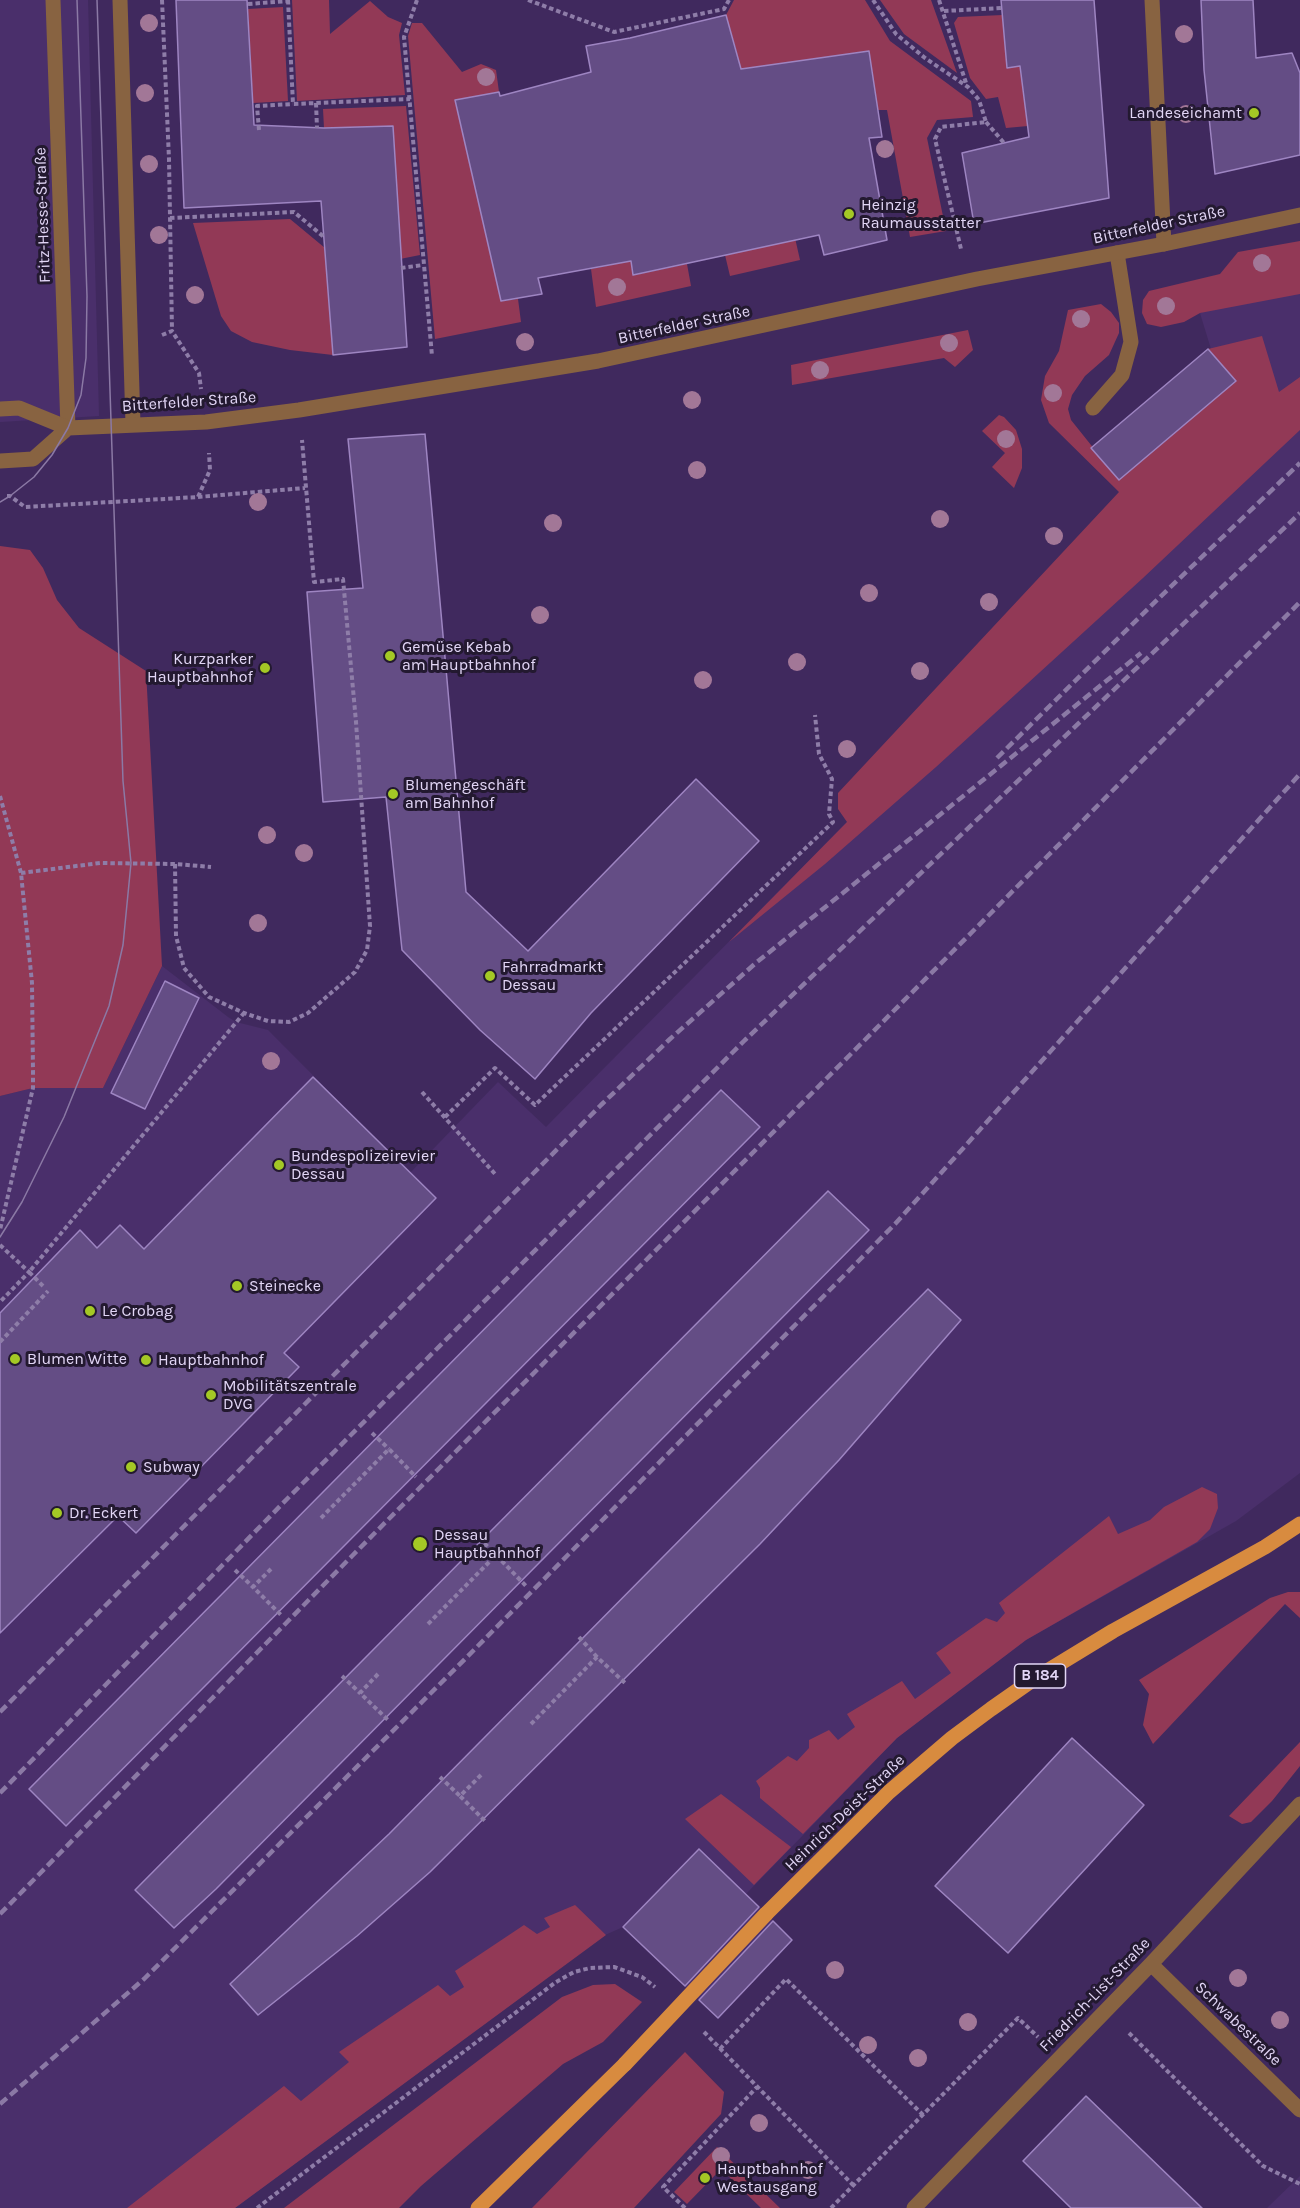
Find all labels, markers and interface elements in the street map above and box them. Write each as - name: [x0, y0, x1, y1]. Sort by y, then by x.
- place label: Landeseichamt: [1129, 103, 1242, 123]
- marker: Landeseichamt: [1247, 106, 1261, 120]
- street label: Fritz-Hesse-Straße: [31, 147, 55, 283]
- place label: Heinzig Raumausstatter: [861, 195, 980, 233]
- street label: Bitterfelder Straße: [1091, 202, 1227, 248]
- marker: Heinzig Raumausstatter: [842, 207, 856, 221]
- street label: Bitterfelder Straße: [616, 302, 752, 348]
- street label: Bitterfelder Straße: [121, 388, 257, 416]
- place label: Gemüse Kebab am Hauptbahnhof: [402, 637, 536, 675]
- place label: Kurzparker Hauptbahnhof: [147, 649, 253, 687]
- marker: Gemüse Kebab am Hauptbahnhof: [383, 649, 397, 663]
- marker: Kurzparker Hauptbahnhof: [258, 661, 272, 675]
- place label: Blumengeschäft am Bahnhof: [405, 775, 526, 813]
- marker: Blumengeschäft am Bahnhof: [386, 787, 400, 801]
- place label: Fahrradmarkt Dessau: [502, 957, 603, 995]
- marker: Fahrradmarkt Dessau: [483, 969, 497, 983]
- place label: Bundespolizeirevier Dessau: [291, 1146, 435, 1184]
- marker: Bundespolizeirevier Dessau: [272, 1158, 286, 1172]
- place label: Steinecke: [249, 1276, 321, 1296]
- marker: Steinecke: [230, 1279, 244, 1293]
- place label: Le Crobag: [102, 1301, 173, 1321]
- marker: Le Crobag: [83, 1304, 97, 1318]
- place label: Blumen Witte: [27, 1349, 127, 1369]
- place label: Hauptbahnhof: [158, 1350, 264, 1370]
- marker: Blumen Witte: [8, 1352, 22, 1366]
- marker: Hauptbahnhof: [139, 1353, 153, 1367]
- place label: Mobilitätszentrale DVG: [223, 1376, 357, 1414]
- marker: Mobilitätszentrale DVG: [204, 1388, 218, 1402]
- place label: Subway: [143, 1457, 200, 1477]
- marker: Subway: [124, 1460, 138, 1474]
- place label: Dr. Eckert: [69, 1503, 138, 1523]
- marker: Dr. Eckert: [50, 1506, 64, 1520]
- place label: Dessau Hauptbahnhof: [434, 1525, 540, 1563]
- marker: Dessau Hauptbahnhof: [411, 1535, 429, 1553]
- road number: B 184: [1014, 1664, 1066, 1688]
- street label: Heinrich-Deist-Straße: [781, 1751, 909, 1875]
- street label: Friedrich-List-Straße: [1036, 1934, 1154, 2056]
- street label: Schwabestraße: [1191, 1978, 1285, 2070]
- place label: Hauptbahnhof Westausgang: [717, 2159, 823, 2197]
- marker: Hauptbahnhof Westausgang: [698, 2171, 712, 2185]

